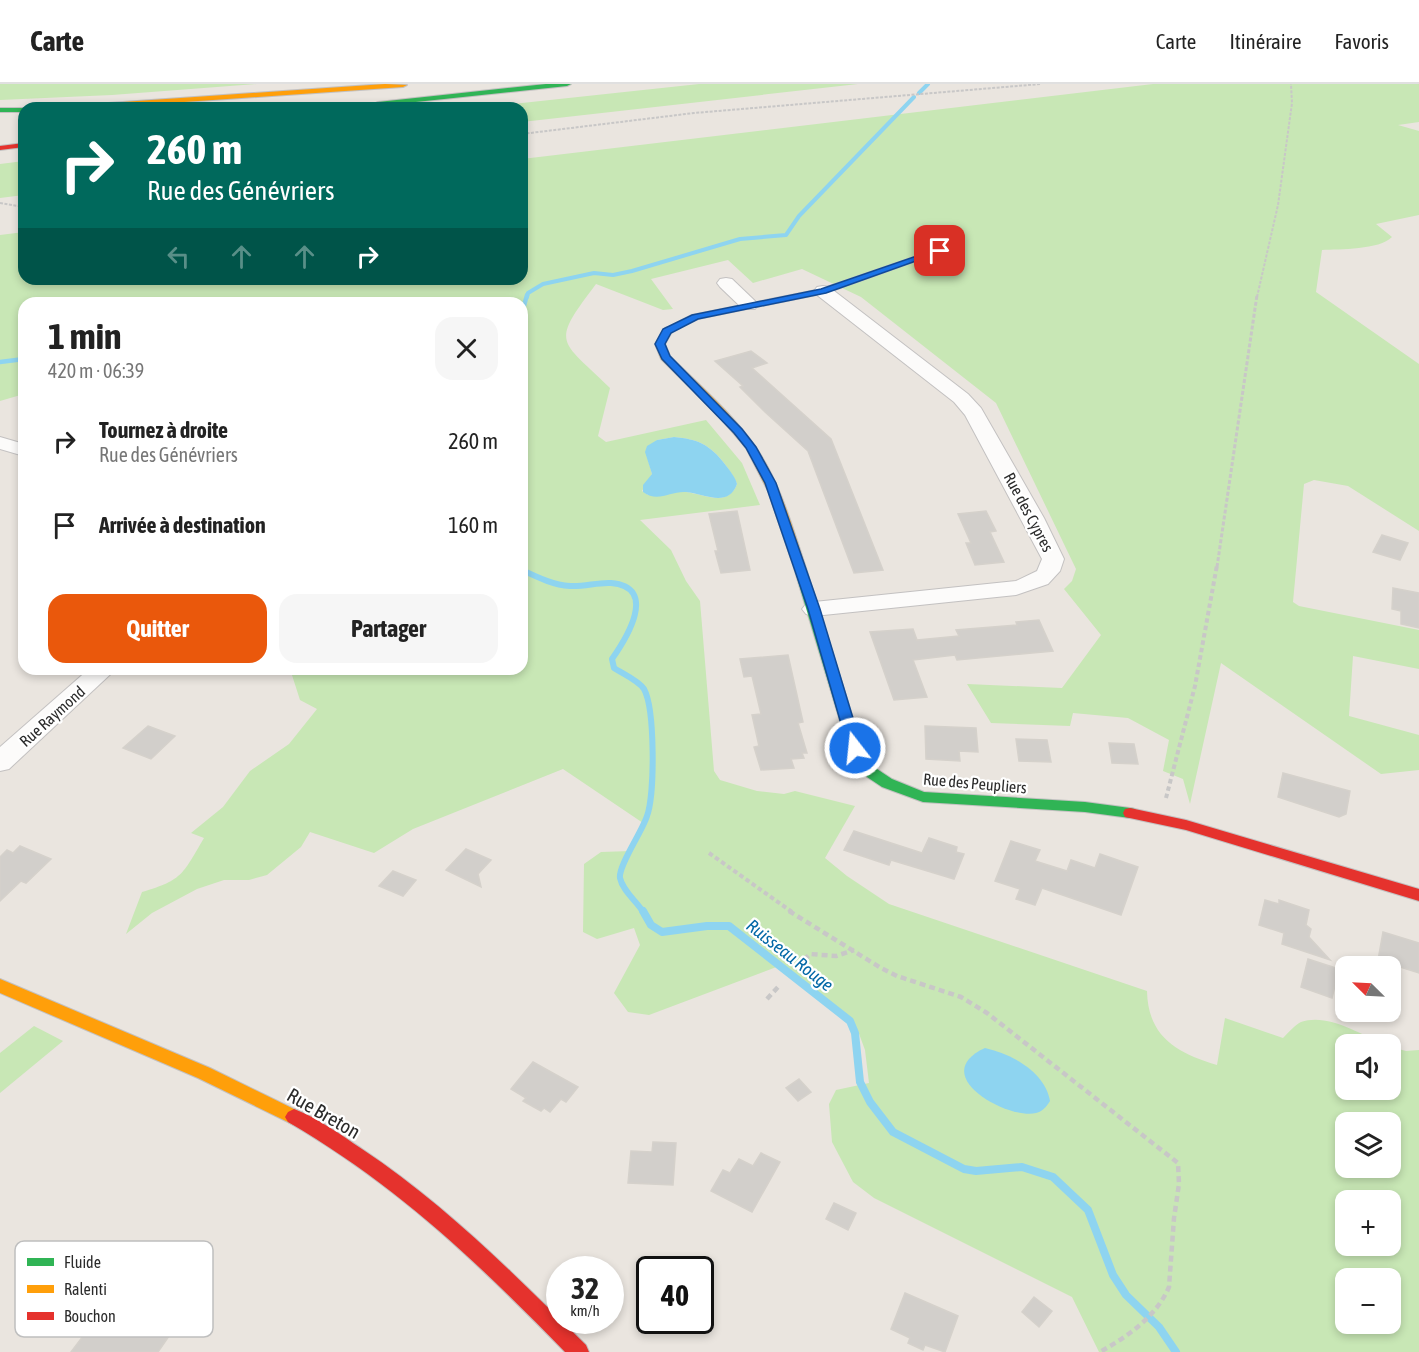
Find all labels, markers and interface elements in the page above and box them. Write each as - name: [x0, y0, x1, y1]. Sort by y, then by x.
- text: Carte: [30, 25, 84, 57]
- text: Carte: [1156, 29, 1196, 53]
- text: Itinéraire: [1229, 29, 1301, 53]
- text: Favoris: [1334, 29, 1389, 53]
- text: 260 m: [147, 125, 242, 173]
- icon: right: [48, 126, 126, 204]
- text: Rue des Génévriers: [147, 175, 335, 206]
- pin: [914, 225, 965, 276]
- icon: arrive: [923, 234, 956, 267]
- icon: left: [162, 240, 195, 273]
- icon: ahead: [225, 240, 258, 273]
- icon: ahead: [288, 240, 321, 273]
- icon: right: [351, 240, 384, 273]
- text: 1 min: [48, 315, 122, 357]
- button: close: [435, 317, 498, 380]
- text: 420 m · 06:39: [48, 359, 144, 382]
- text: Tournez à droite: [99, 417, 228, 443]
- icon: right: [48, 425, 81, 458]
- text: 260 m: [448, 428, 498, 454]
- text: Rue des Génévriers: [99, 443, 238, 466]
- street label: Rue des Cypres: [1000, 469, 1058, 555]
- icon: arrive: [48, 509, 81, 542]
- text: Arrivée à destination: [99, 512, 266, 538]
- text: 160 m: [448, 512, 498, 538]
- button: Quitter: [48, 594, 267, 663]
- button: Partager: [279, 594, 498, 663]
- street label: Rue Raymond: [16, 682, 89, 751]
- position arrow: [823, 716, 887, 780]
- street label: Rue des Peupliers: [922, 770, 1028, 798]
- water label: Ruisseau Rouge: [742, 915, 838, 995]
- north arrow: [1335, 956, 1401, 1022]
- map controls: [1335, 956, 1401, 1334]
- button: sound: [1335, 1034, 1401, 1100]
- street label: Rue Breton: [283, 1083, 365, 1143]
- button: layers: [1335, 1112, 1401, 1178]
- button: +: [1335, 1190, 1401, 1256]
- legend: [15, 1241, 213, 1337]
- text: Fluide: [64, 1253, 101, 1271]
- speed limit sign: 40: [636, 1256, 714, 1334]
- button: −: [1335, 1268, 1401, 1334]
- text: 32: [571, 1271, 599, 1305]
- text: Ralenti: [64, 1280, 107, 1298]
- text: km/h: [570, 1302, 600, 1319]
- text: Bouchon: [64, 1307, 116, 1325]

